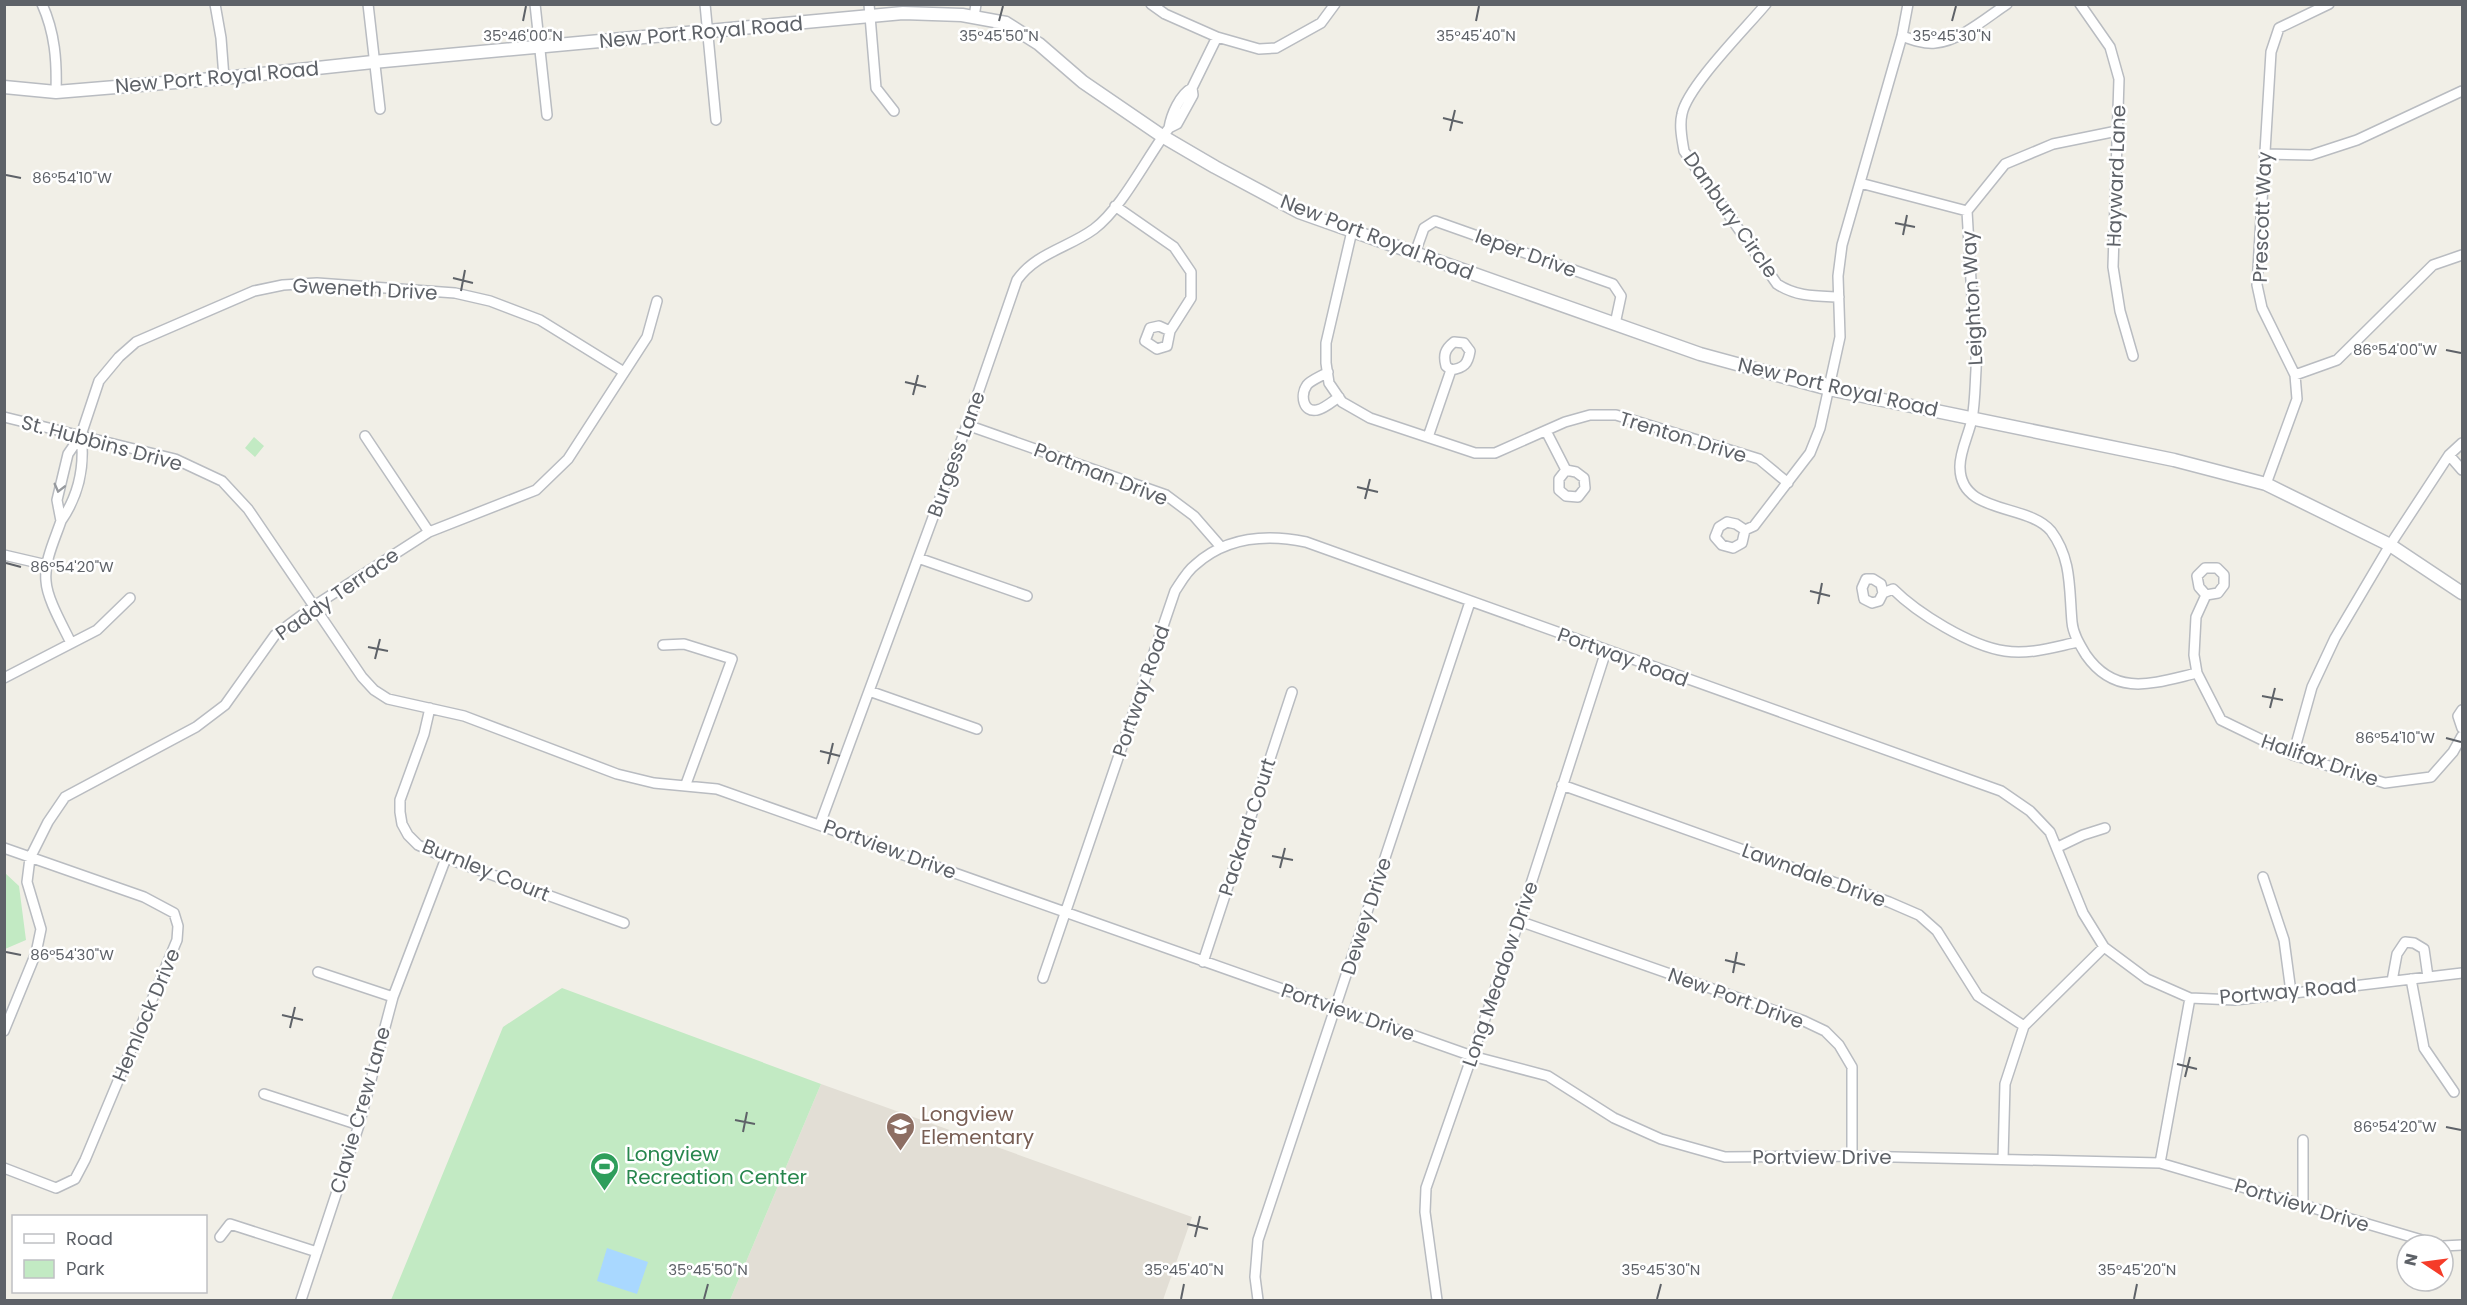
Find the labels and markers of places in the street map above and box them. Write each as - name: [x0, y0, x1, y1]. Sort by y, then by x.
- place label: Longview Elementary: [921, 1100, 1034, 1151]
- school or university icon: Longview Elementary: [884, 1110, 916, 1152]
- place label: Longview Recreation Center: [626, 1140, 807, 1191]
- sports icon: Longview Recreation Center: [589, 1150, 621, 1192]

